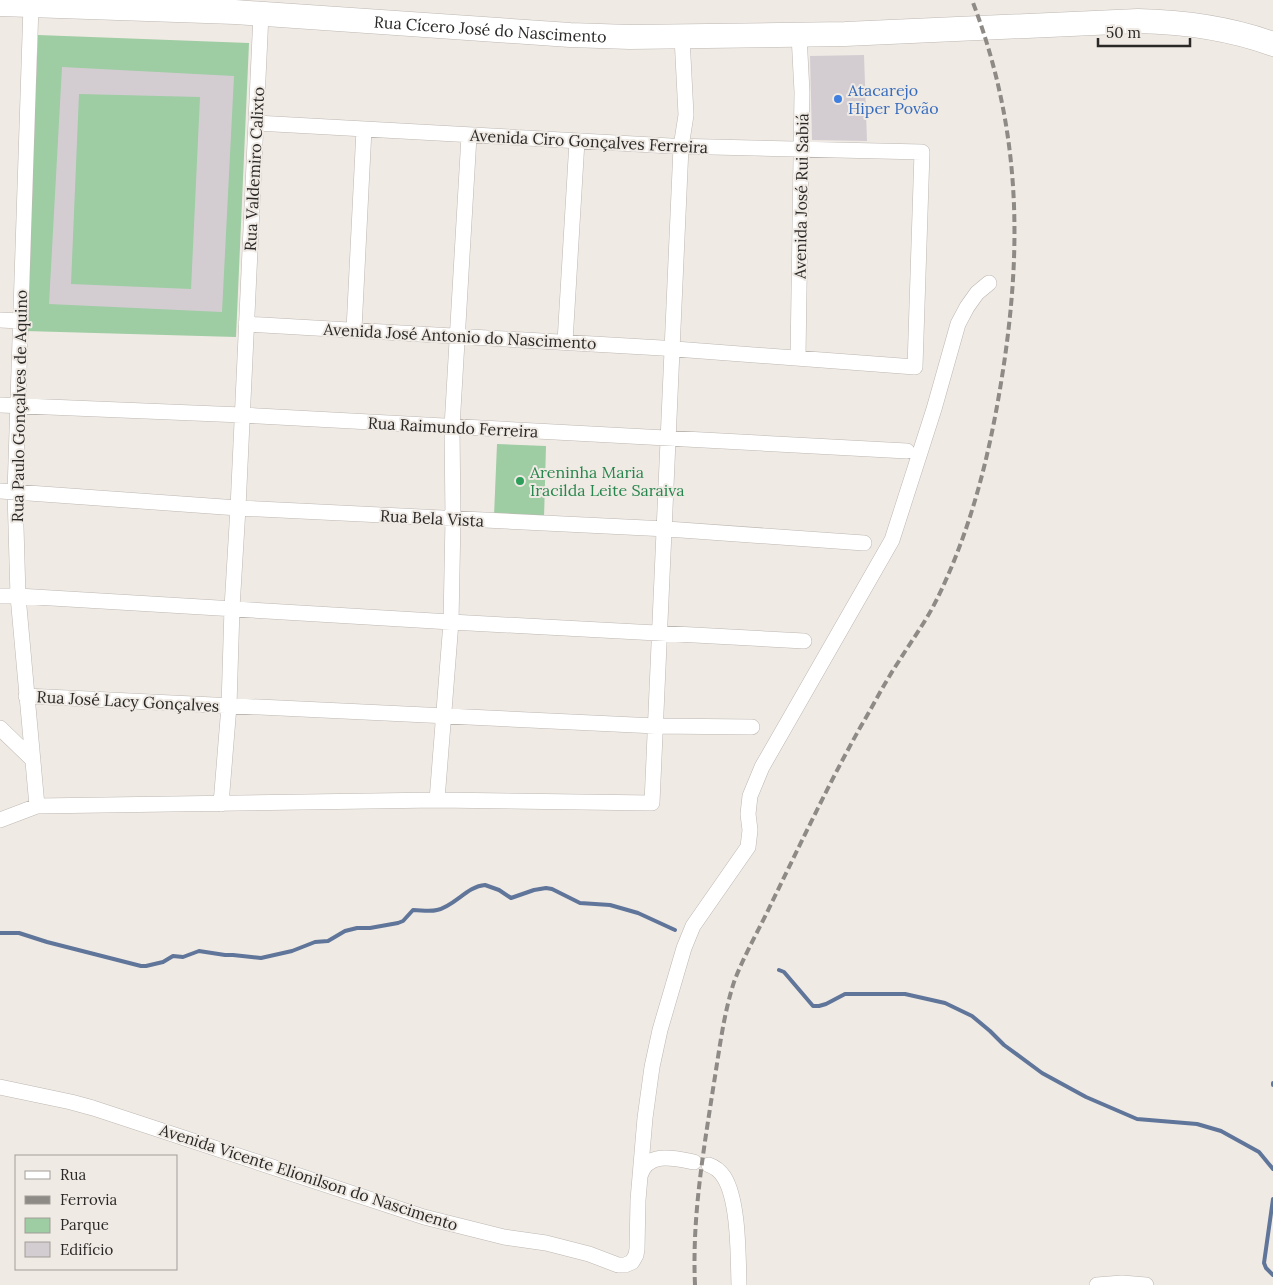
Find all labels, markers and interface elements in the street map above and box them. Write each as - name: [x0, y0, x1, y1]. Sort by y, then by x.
- street label: Rua Cícero José do Nascimento: [373, 12, 607, 46]
- scale bar: [1098, 15, 1190, 47]
- text: 50 m: [1106, 23, 1141, 42]
- place label: Atacarejo Hiper Povão: [847, 80, 939, 118]
- street label: Rua Valdemiro Calixto: [240, 86, 268, 252]
- marker: Atacarejo Hiper Povão: [832, 93, 844, 105]
- street label: Avenida José Rui Sabiá: [790, 113, 812, 280]
- street label: Avenida Ciro Gonçalves Ferreira: [468, 125, 709, 157]
- street label: Rua Paulo Gonçalves de Aquino: [7, 290, 31, 522]
- street label: Avenida José Antonio do Nascimento: [322, 319, 597, 353]
- street label: Rua Raimundo Ferreira: [367, 413, 539, 441]
- place label: Areninha Maria Iracilda Leite Saraiva: [529, 462, 685, 500]
- marker: Areninha Maria Iracilda Leite Saraiva: [514, 475, 526, 487]
- street label: Rua Bela Vista: [380, 505, 484, 531]
- street label: Rua José Lacy Gonçalves: [36, 686, 220, 716]
- street label: Avenida Vicente Elionilson do Nascimento: [156, 1119, 461, 1235]
- legend: [15, 1155, 178, 1270]
- text: Rua: [60, 1165, 86, 1184]
- text: Ferrovia: [60, 1190, 118, 1209]
- text: Parque: [60, 1215, 109, 1234]
- text: Edifício: [60, 1240, 113, 1259]

